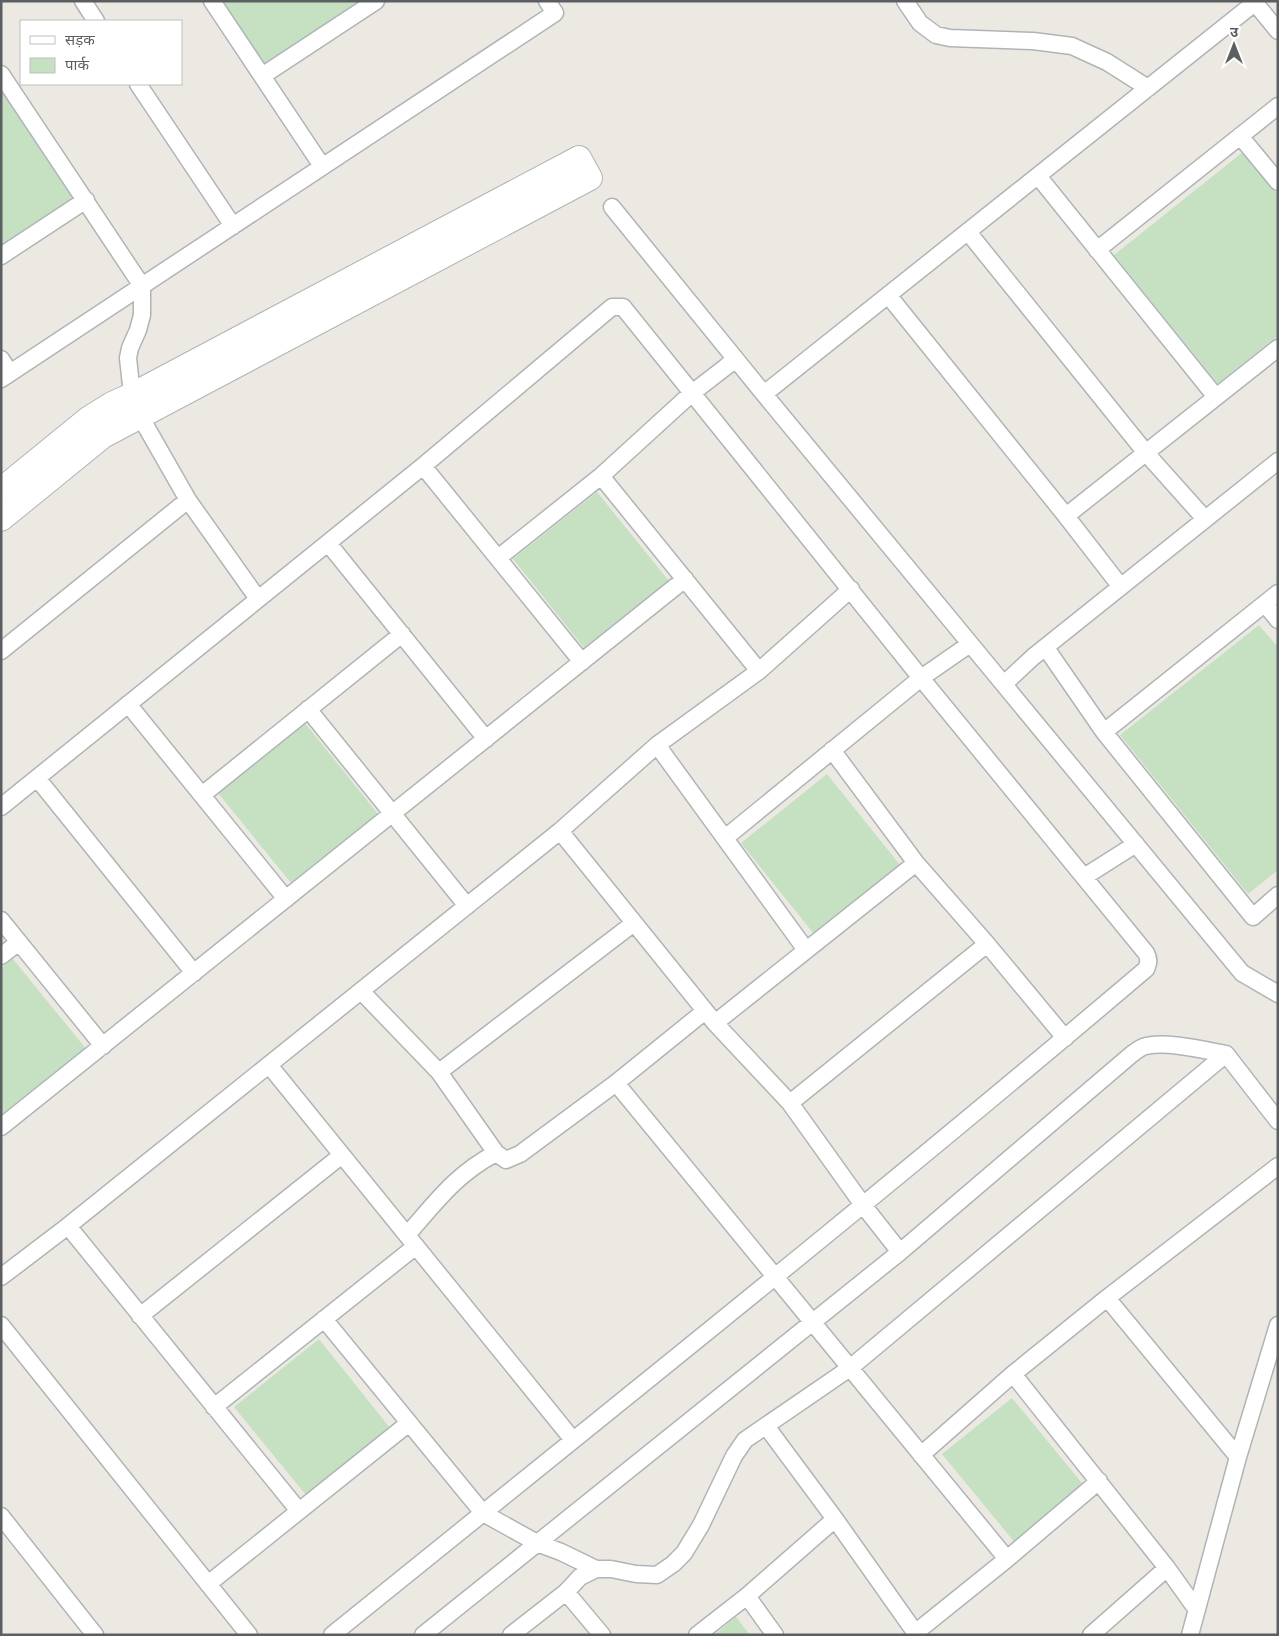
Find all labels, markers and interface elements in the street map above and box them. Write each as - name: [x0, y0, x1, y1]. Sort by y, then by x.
- legend: [20, 20, 182, 85]
- north arrow: [1209, 20, 1259, 70]
- text: उ: [1230, 24, 1239, 41]
- text: सड़क: [65, 31, 95, 49]
- text: पार्क: [65, 56, 89, 74]

